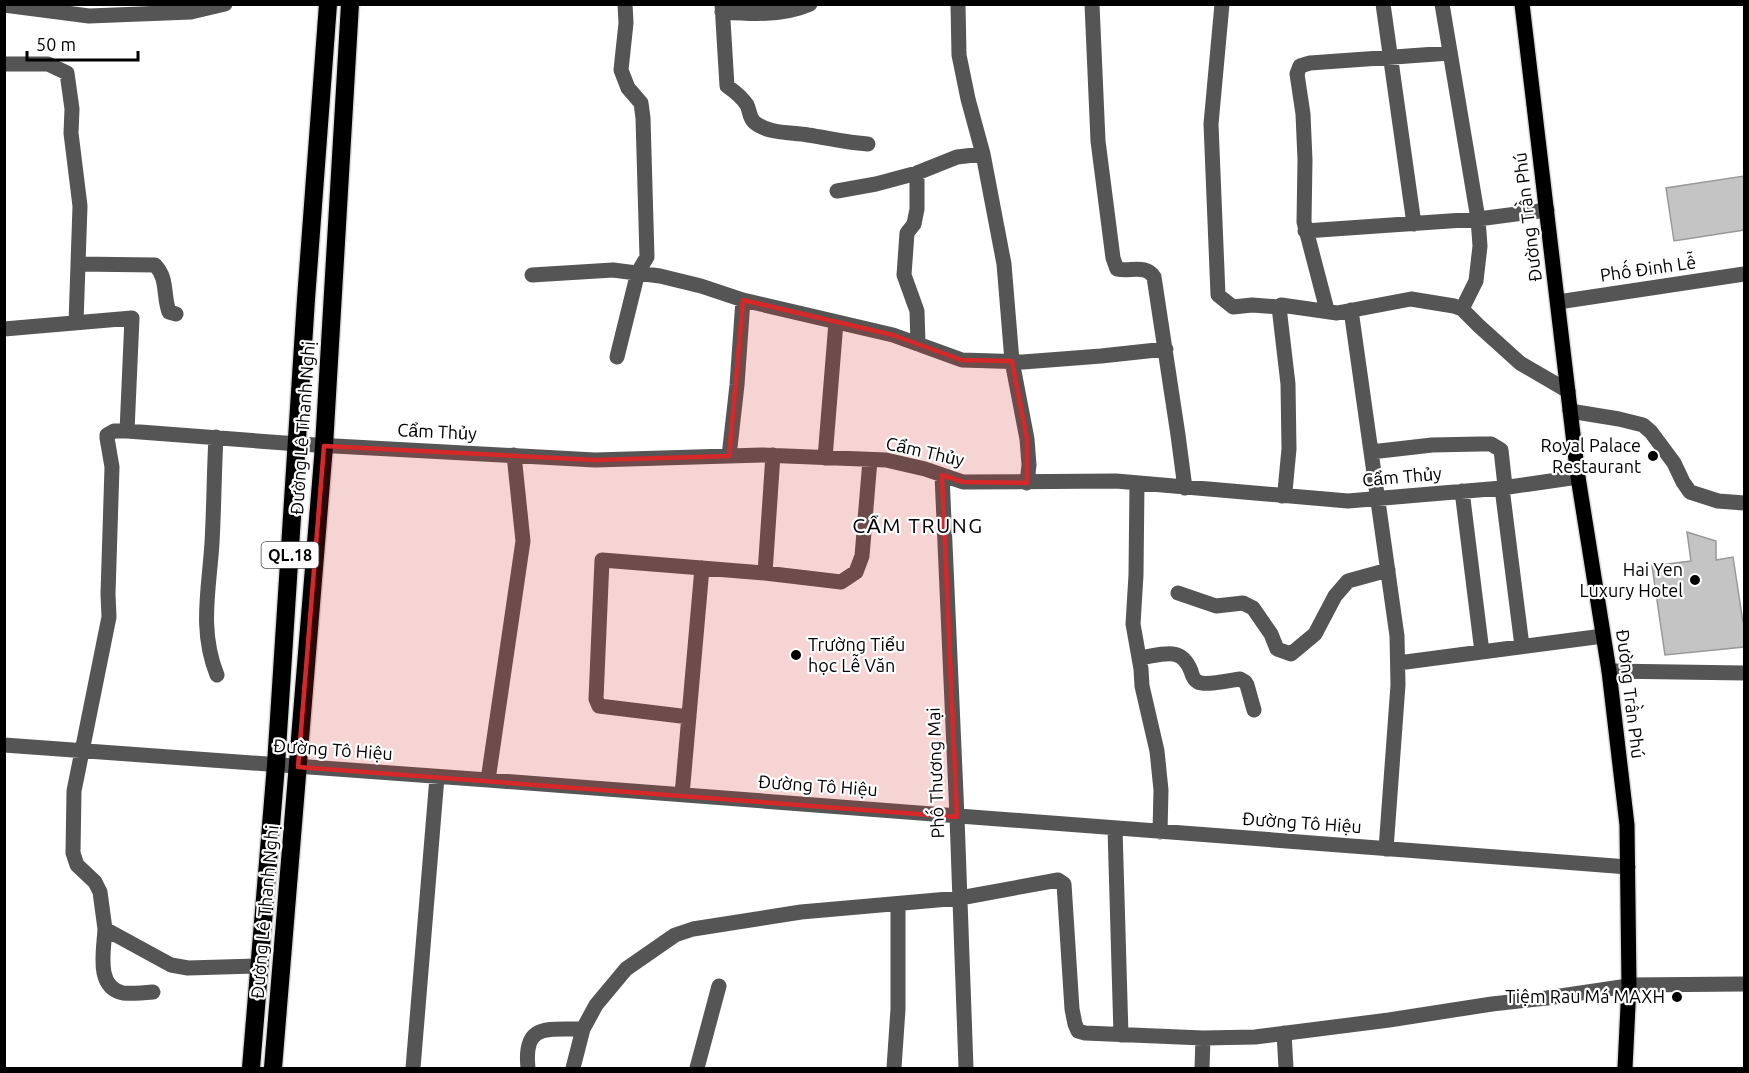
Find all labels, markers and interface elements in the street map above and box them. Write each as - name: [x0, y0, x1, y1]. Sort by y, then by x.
- scale bar: [27, 24, 138, 62]
- text: 50 m: [36, 34, 76, 54]
- street label: Đường Trần Phú: [1507, 151, 1545, 283]
- street label: Phố Đinh Lễ: [1598, 249, 1697, 285]
- street label: Đường Lê Thanh Nghị: [286, 340, 318, 516]
- street label: Cẩm Thủy: [397, 419, 478, 443]
- street label: Cẩm Thủy: [884, 432, 967, 470]
- place label: Royal Palace Restaurant: [1540, 435, 1641, 476]
- marker: Royal Palace Restaurant: [1646, 449, 1660, 463]
- street label: Cẩm Thủy: [1361, 463, 1443, 489]
- district label: CẨM TRUNG: [852, 513, 984, 537]
- road number: QL.18: [262, 542, 318, 568]
- place label: Hai Yen Luxury Hotel: [1579, 559, 1683, 600]
- marker: Hai Yen Luxury Hotel: [1688, 573, 1702, 587]
- street label: Đường Trần Phú: [1613, 628, 1651, 760]
- place label: Trường Tiểu học Lễ Văn: [808, 634, 905, 675]
- marker: Trường Tiểu học Lễ Văn: [789, 648, 803, 662]
- street label: Phố Thương Mại: [920, 707, 947, 839]
- street label: Đường Tô Hiệu: [273, 735, 394, 763]
- street label: Đường Tô Hiệu: [758, 771, 879, 799]
- street label: Đường Tô Hiệu: [1242, 808, 1363, 836]
- street label: Đường Lê Thanh Nghị: [246, 824, 282, 1000]
- place label: Tiệm Rau Má MAXH: [1505, 986, 1665, 1006]
- marker: Tiệm Rau Má MAXH: [1670, 990, 1684, 1004]

